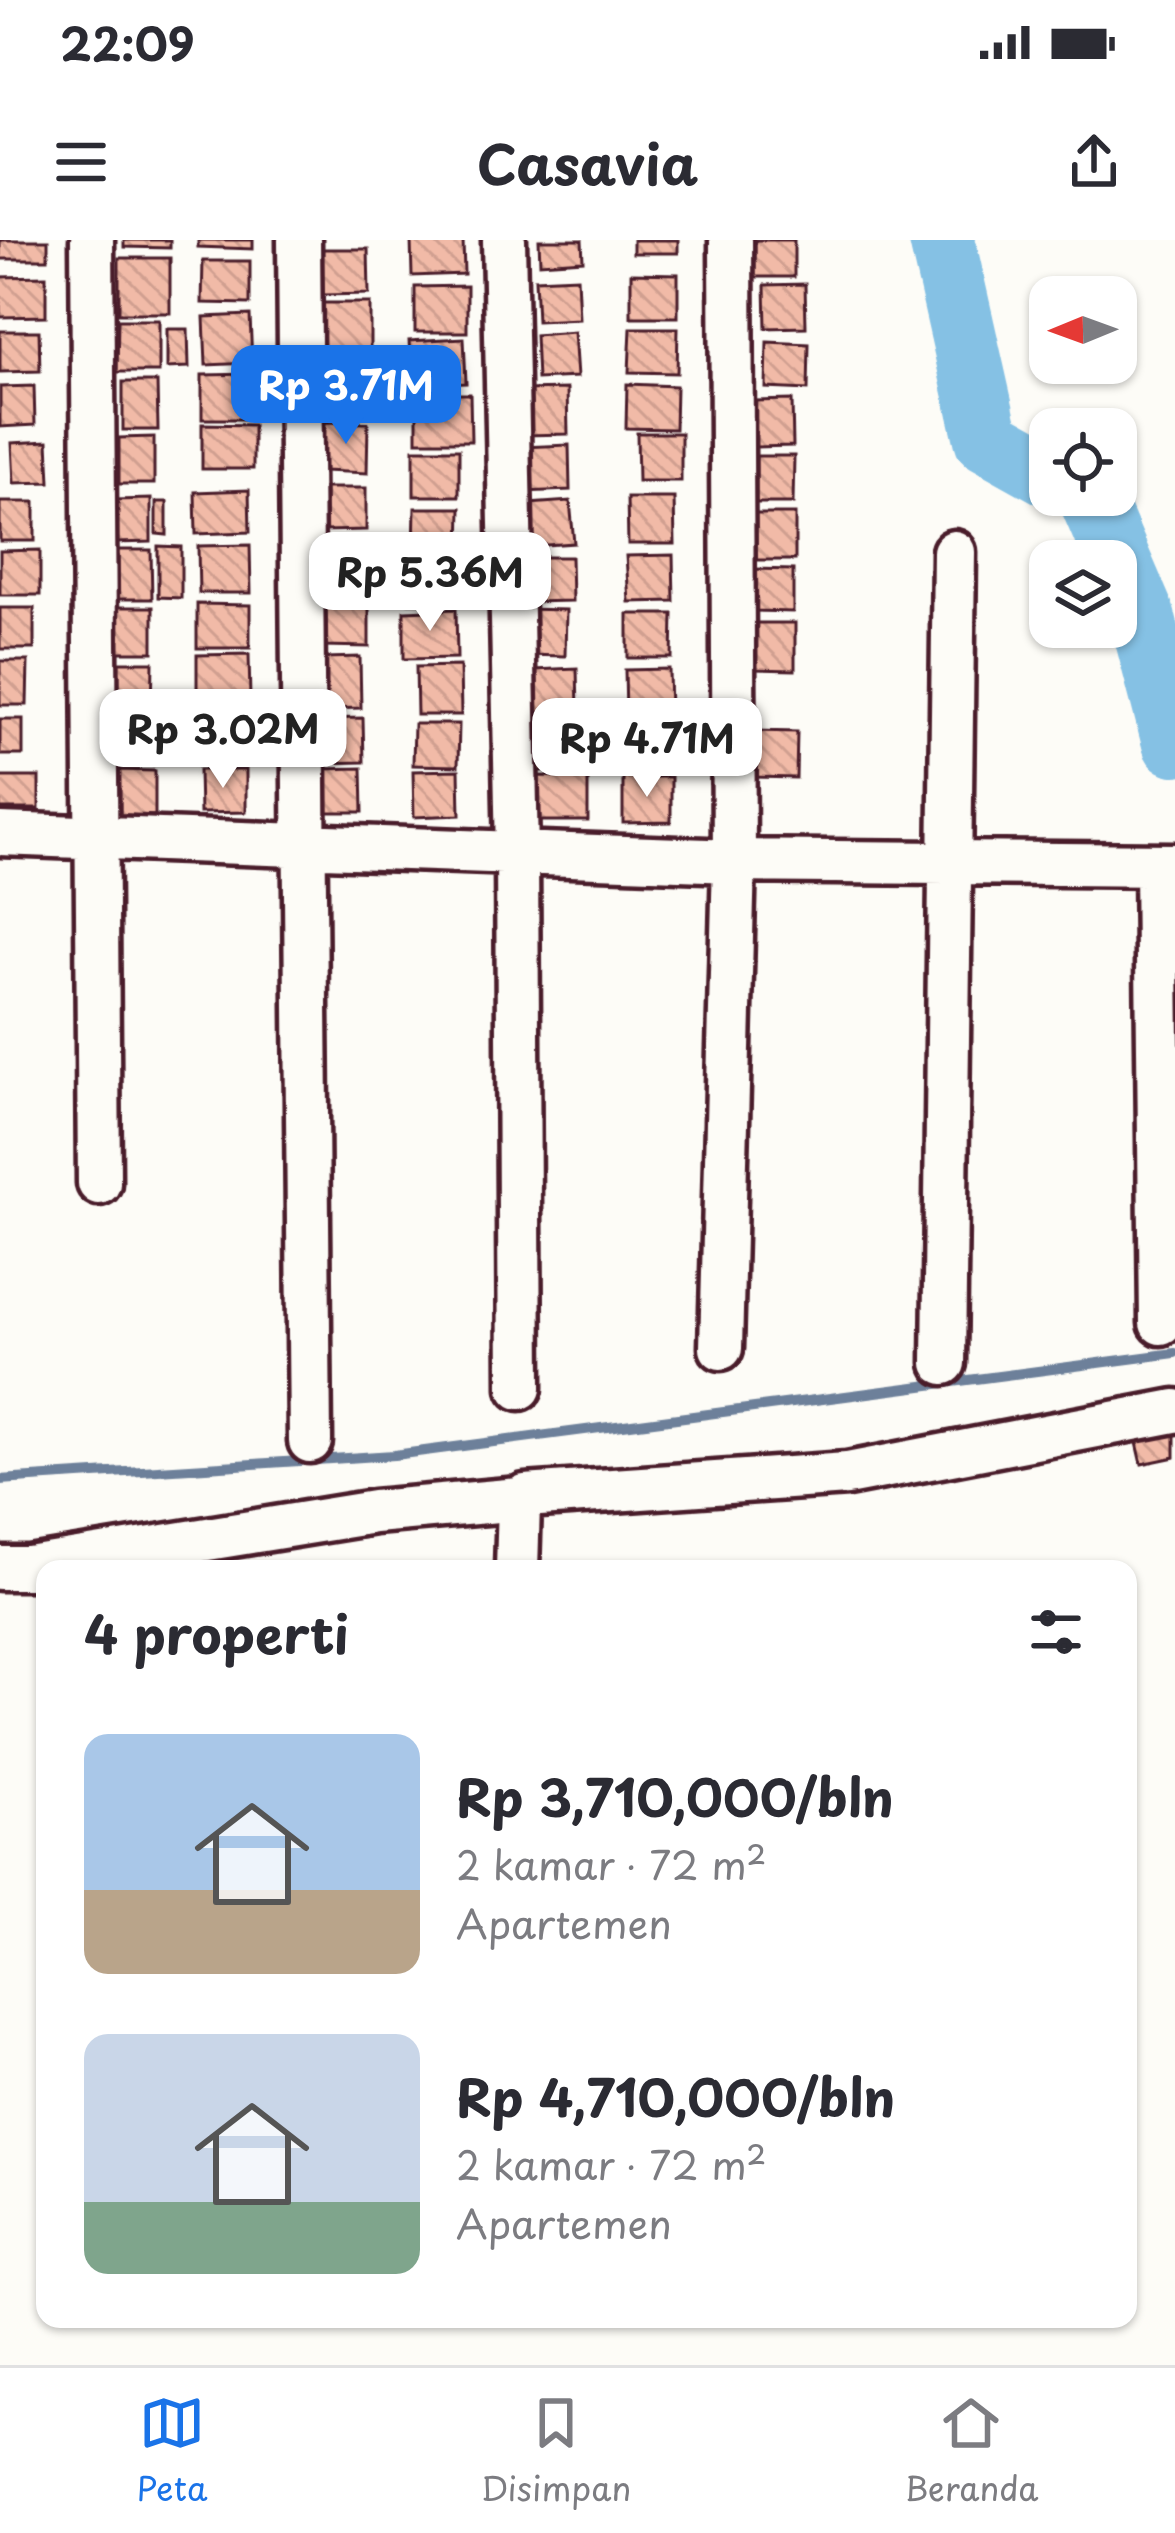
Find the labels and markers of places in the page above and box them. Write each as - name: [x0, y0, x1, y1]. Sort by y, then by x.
- pin: Rp 3.71M: [222, 345, 470, 447]
- pin: Rp 5.36M: [306, 532, 554, 634]
- pin: Rp 3.02M: [99, 689, 347, 791]
- pin: Rp 4.71M: [523, 698, 771, 800]

